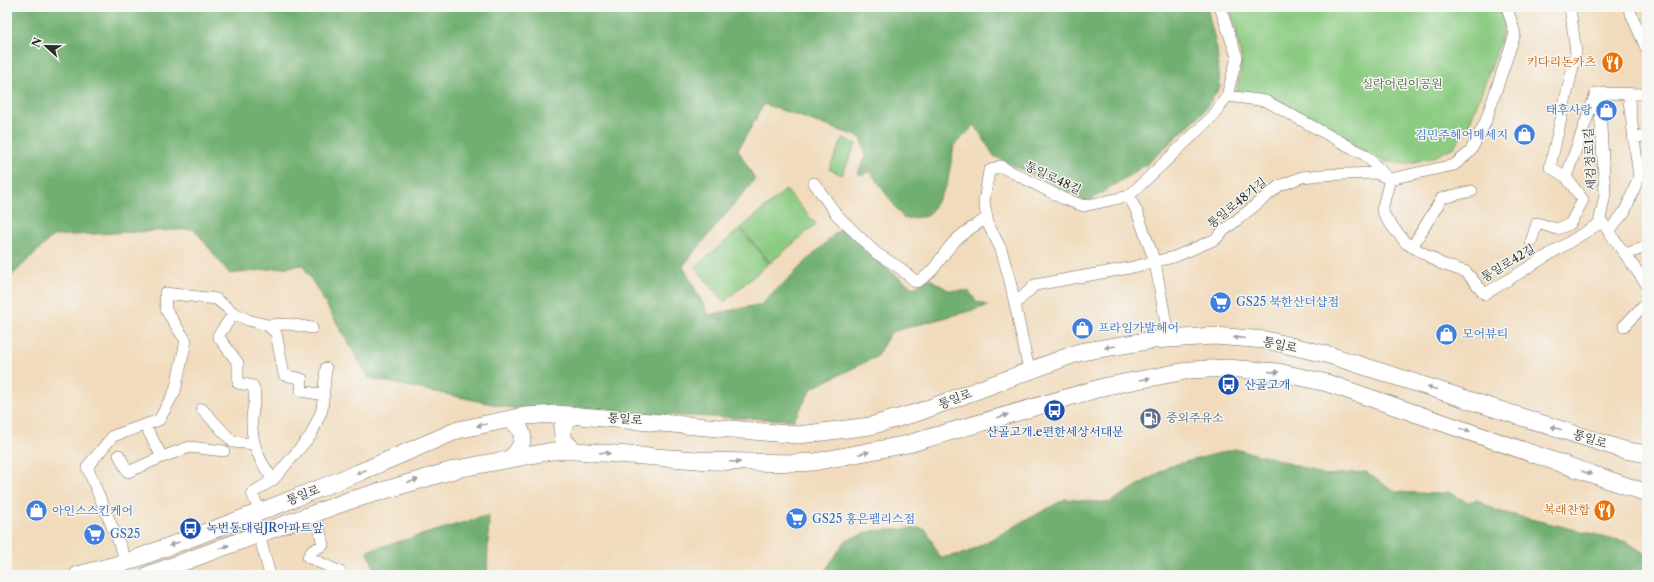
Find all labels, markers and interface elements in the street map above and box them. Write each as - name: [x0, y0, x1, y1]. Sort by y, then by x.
- north arrow: [26, 26, 66, 66]
- text: N: [28, 35, 45, 49]
- restaurant icon: 키다리돈카츠: [1599, 49, 1625, 75]
- place label: 키다리돈카츠: [1526, 54, 1596, 69]
- park label: 실락어린이공원: [1361, 76, 1443, 91]
- shop icon: 태후사랑: [1594, 97, 1620, 123]
- place label: 태후사랑: [1546, 102, 1592, 117]
- shop icon: 김민주헤어메세지: [1511, 122, 1537, 148]
- place label: 김민주헤어메세지: [1415, 127, 1508, 142]
- street label: 세검정로1길: [1580, 127, 1599, 191]
- street label: 통일로48길: [1023, 158, 1084, 197]
- street label: 통일로48가길: [1204, 174, 1269, 231]
- street label: 통일로42길: [1478, 241, 1537, 285]
- supermarket icon: GS25 북한산더샵점: [1207, 289, 1233, 315]
- place label: GS25 북한산더샵점: [1236, 294, 1339, 309]
- shop icon: 프라임가발헤어: [1069, 315, 1095, 341]
- place label: 프라임가발헤어: [1098, 320, 1179, 335]
- shop icon: 모어뷰티: [1433, 321, 1459, 347]
- place label: 모어뷰티: [1462, 326, 1508, 341]
- street label: 통일로: [1262, 334, 1299, 356]
- one-way arrow: [1233, 335, 1245, 342]
- one-way arrow: [1104, 344, 1116, 350]
- one-way arrow: [1268, 368, 1280, 375]
- bus stop icon: 산골고개: [1216, 372, 1242, 398]
- one-way arrow: [1139, 375, 1151, 381]
- place label: 산골고개: [1244, 377, 1290, 392]
- street label: 통일로: [936, 385, 974, 412]
- one-way arrow: [1426, 385, 1438, 391]
- bus stop icon: 산골고개.e편한세상서대문: [1042, 398, 1068, 424]
- fuel station icon: 중외주유소: [1138, 405, 1164, 431]
- street label: 통일로: [607, 410, 643, 428]
- place label: 중외주유소: [1166, 410, 1224, 425]
- one-way arrow: [998, 413, 1010, 419]
- one-way arrow: [476, 423, 488, 429]
- place label: 산골고개.e편한세상서대문: [986, 424, 1124, 439]
- one-way arrow: [1549, 425, 1561, 431]
- street label: 통일로: [1571, 426, 1609, 451]
- one-way arrow: [1459, 428, 1471, 434]
- one-way arrow: [858, 449, 870, 455]
- one-way arrow: [599, 450, 611, 457]
- one-way arrow: [729, 459, 742, 465]
- one-way arrow: [355, 469, 367, 475]
- one-way arrow: [1582, 470, 1594, 476]
- one-way arrow: [407, 478, 419, 484]
- street label: 통일로: [284, 481, 322, 508]
- restaurant icon: 복래찬합: [1592, 497, 1618, 523]
- shop icon: 아인스스킨케어: [23, 498, 49, 524]
- place label: 복래찬합: [1544, 502, 1590, 517]
- place label: 아인스스킨케어: [52, 503, 133, 518]
- supermarket icon: GS25 홍은펠리스점: [783, 506, 809, 532]
- place label: GS25 홍은펠리스점: [812, 511, 915, 526]
- bus stop icon: 녹번동대림JR아파트앞: [178, 515, 204, 541]
- place label: 녹번동대림JR아파트앞: [206, 520, 324, 535]
- supermarket icon: GS25: [82, 521, 108, 547]
- place label: GS25: [110, 526, 140, 541]
- one-way arrow: [168, 541, 180, 547]
- one-way arrow: [218, 544, 230, 550]

